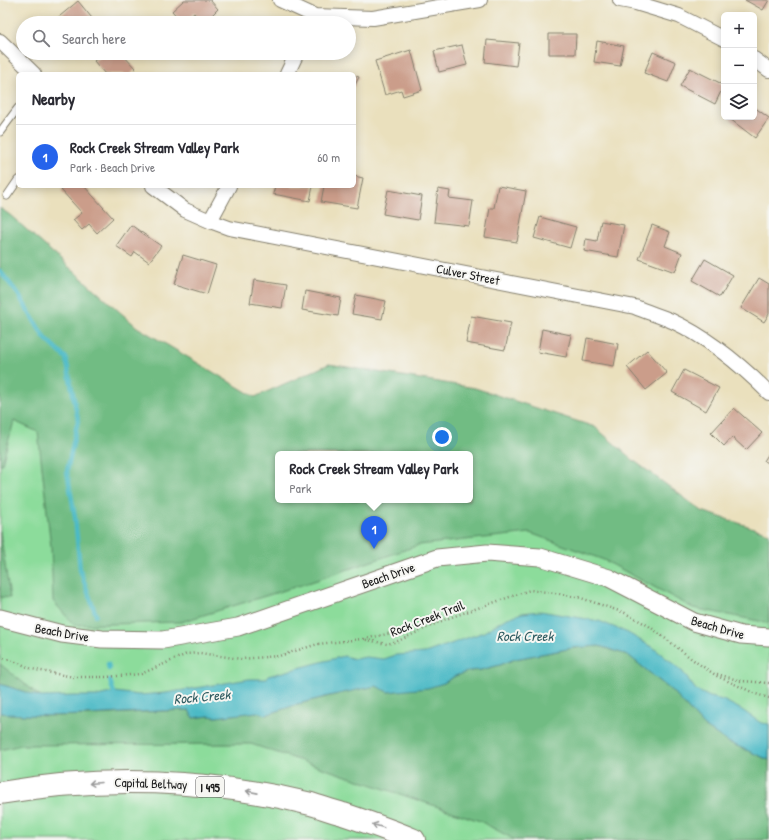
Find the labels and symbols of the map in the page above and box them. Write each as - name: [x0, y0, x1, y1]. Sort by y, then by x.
- street label: Culver Street: [435, 259, 502, 289]
- your location: [432, 427, 452, 447]
- pin: 1: [361, 516, 387, 549]
- street label: Beach Drive: [359, 558, 417, 592]
- street label: Rock Creek Trail: [387, 595, 467, 640]
- street label: Beach Drive: [689, 611, 747, 643]
- street label: Beach Drive: [33, 618, 91, 646]
- water label: Rock Creek: [497, 626, 554, 645]
- water label: Rock Creek: [173, 684, 232, 708]
- street label: Capital Beltway: [114, 773, 188, 793]
- road number: I 495: [196, 777, 224, 797]
- one-way arrow: [89, 779, 102, 786]
- one-way arrow: [246, 788, 259, 796]
- one-way arrow: [371, 822, 384, 829]

